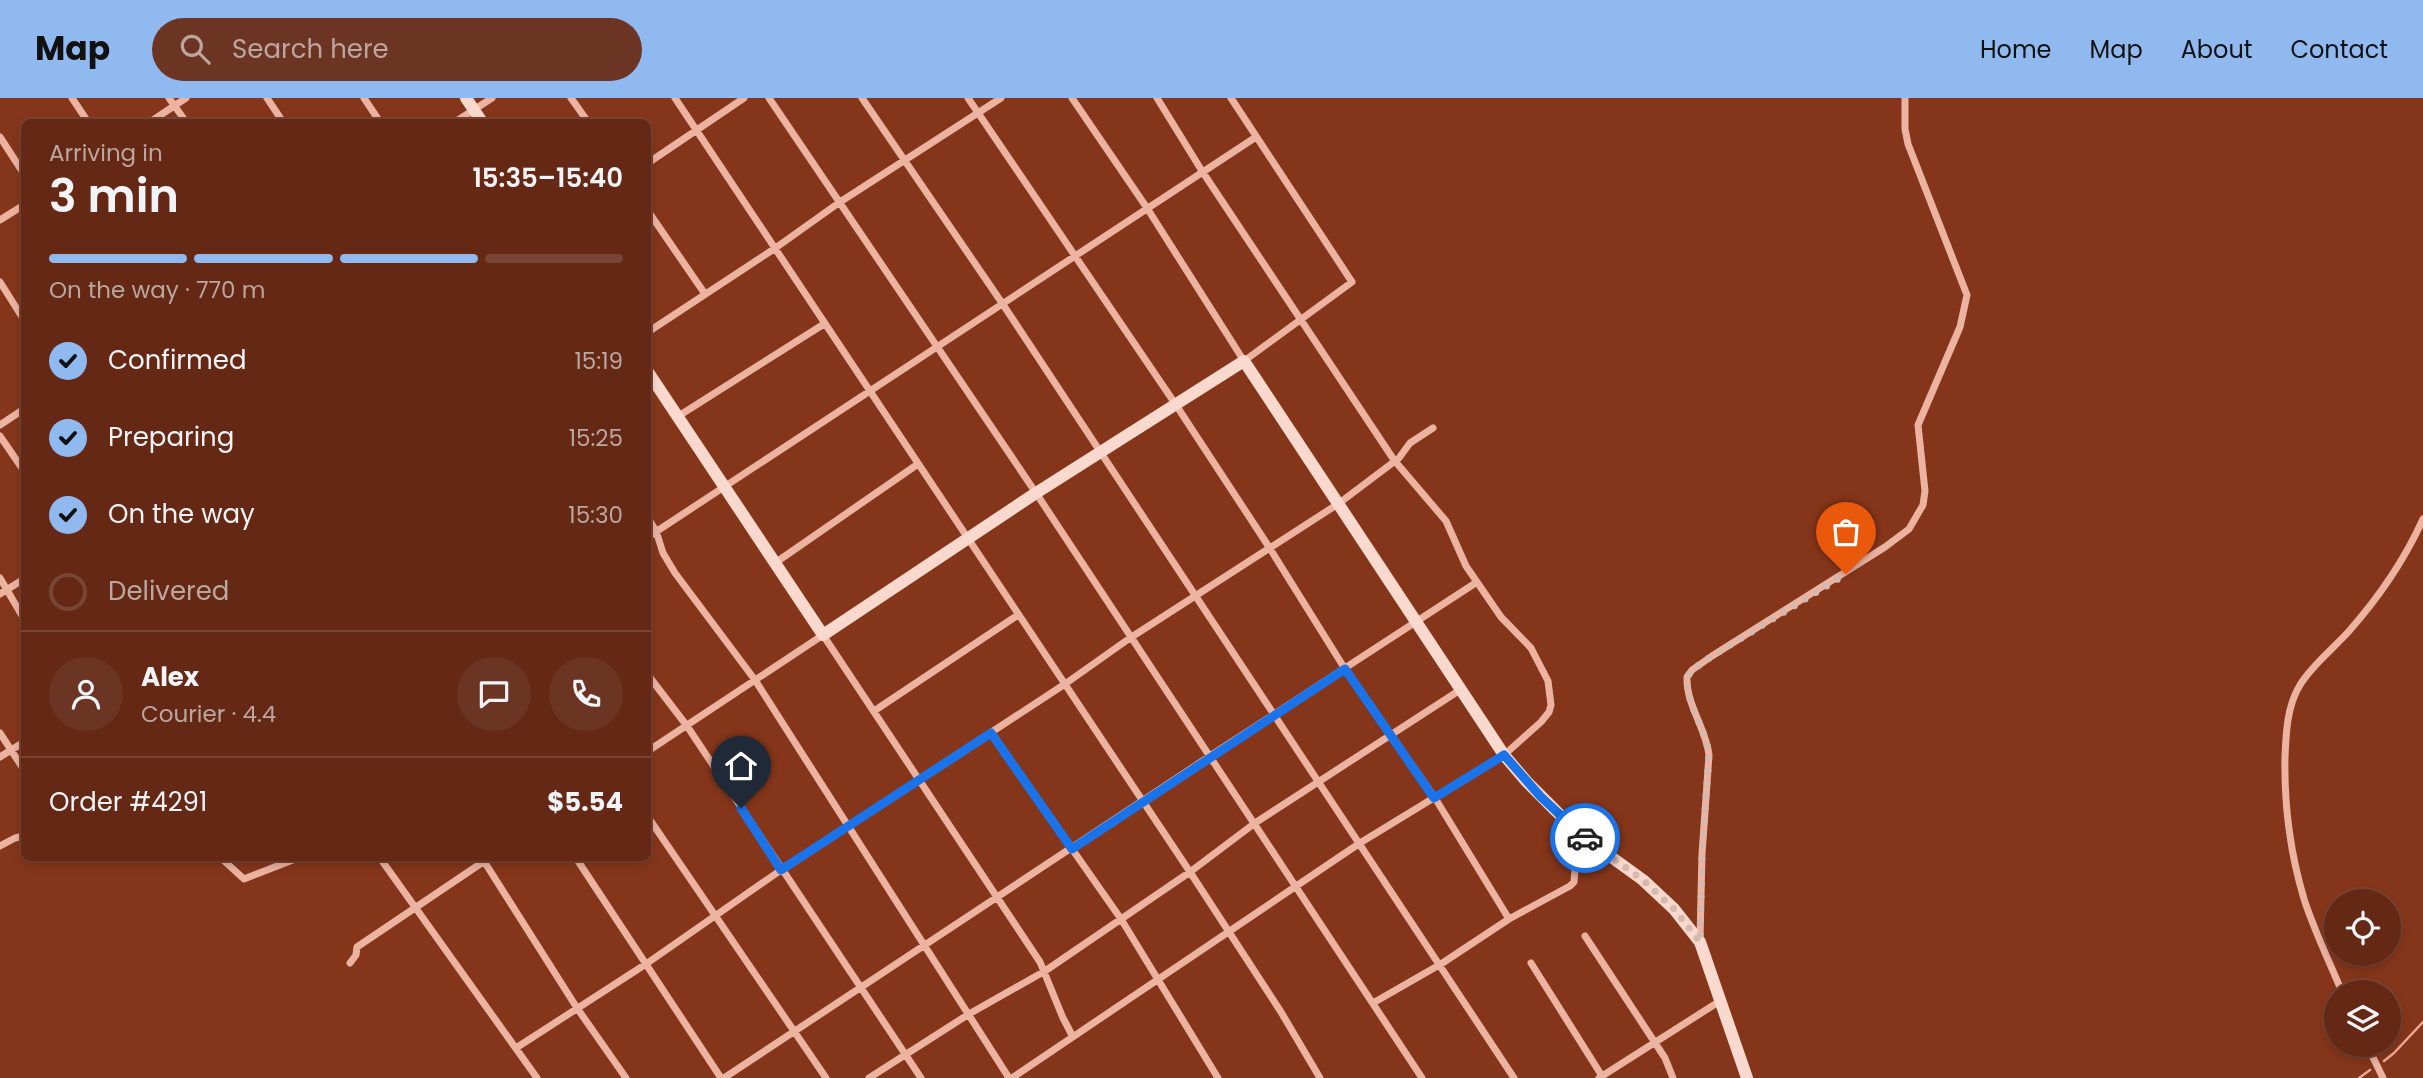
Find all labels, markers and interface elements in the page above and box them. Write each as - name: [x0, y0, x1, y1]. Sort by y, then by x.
- search box: [152, 18, 642, 81]
- text: Map: [35, 25, 110, 72]
- icon: search: [176, 30, 214, 68]
- text: Search here: [232, 31, 389, 67]
- text: Home: [1980, 33, 2052, 66]
- text: Map: [2090, 33, 2143, 66]
- text: About: [2181, 33, 2252, 66]
- text: Contact: [2290, 33, 2388, 66]
- text: Arriving in: [49, 137, 163, 169]
- text: 15:35–15:40: [472, 160, 623, 196]
- text: 3 min: [49, 164, 179, 228]
- text: On the way · 770 m: [49, 274, 265, 306]
- icon: check: [49, 342, 87, 380]
- text: Confirmed: [108, 342, 246, 378]
- text: 15:19: [574, 345, 623, 377]
- icon: check: [49, 419, 87, 457]
- text: Preparing: [108, 419, 234, 455]
- text: 15:25: [569, 422, 623, 454]
- icon: check: [49, 496, 87, 534]
- text: On the way: [108, 496, 255, 532]
- text: 15:30: [568, 499, 623, 531]
- pin: [1816, 502, 1876, 574]
- icon: bag: [1827, 513, 1865, 551]
- text: Delivered: [108, 573, 229, 609]
- button: person: [49, 657, 123, 731]
- button: chat: [457, 657, 531, 731]
- button: phone: [549, 657, 623, 731]
- text: Alex: [141, 659, 199, 695]
- text: Courier · 4.4: [141, 698, 276, 730]
- pin: [711, 736, 771, 808]
- icon: home: [722, 747, 760, 785]
- text: Order #4291: [49, 784, 207, 820]
- text: $5.54: [547, 784, 623, 820]
- courier: [1550, 803, 1620, 873]
- icon: car: [1566, 819, 1604, 857]
- map controls: [2324, 889, 2401, 1057]
- button: locate: [2324, 889, 2401, 966]
- button: layers: [2324, 980, 2401, 1057]

